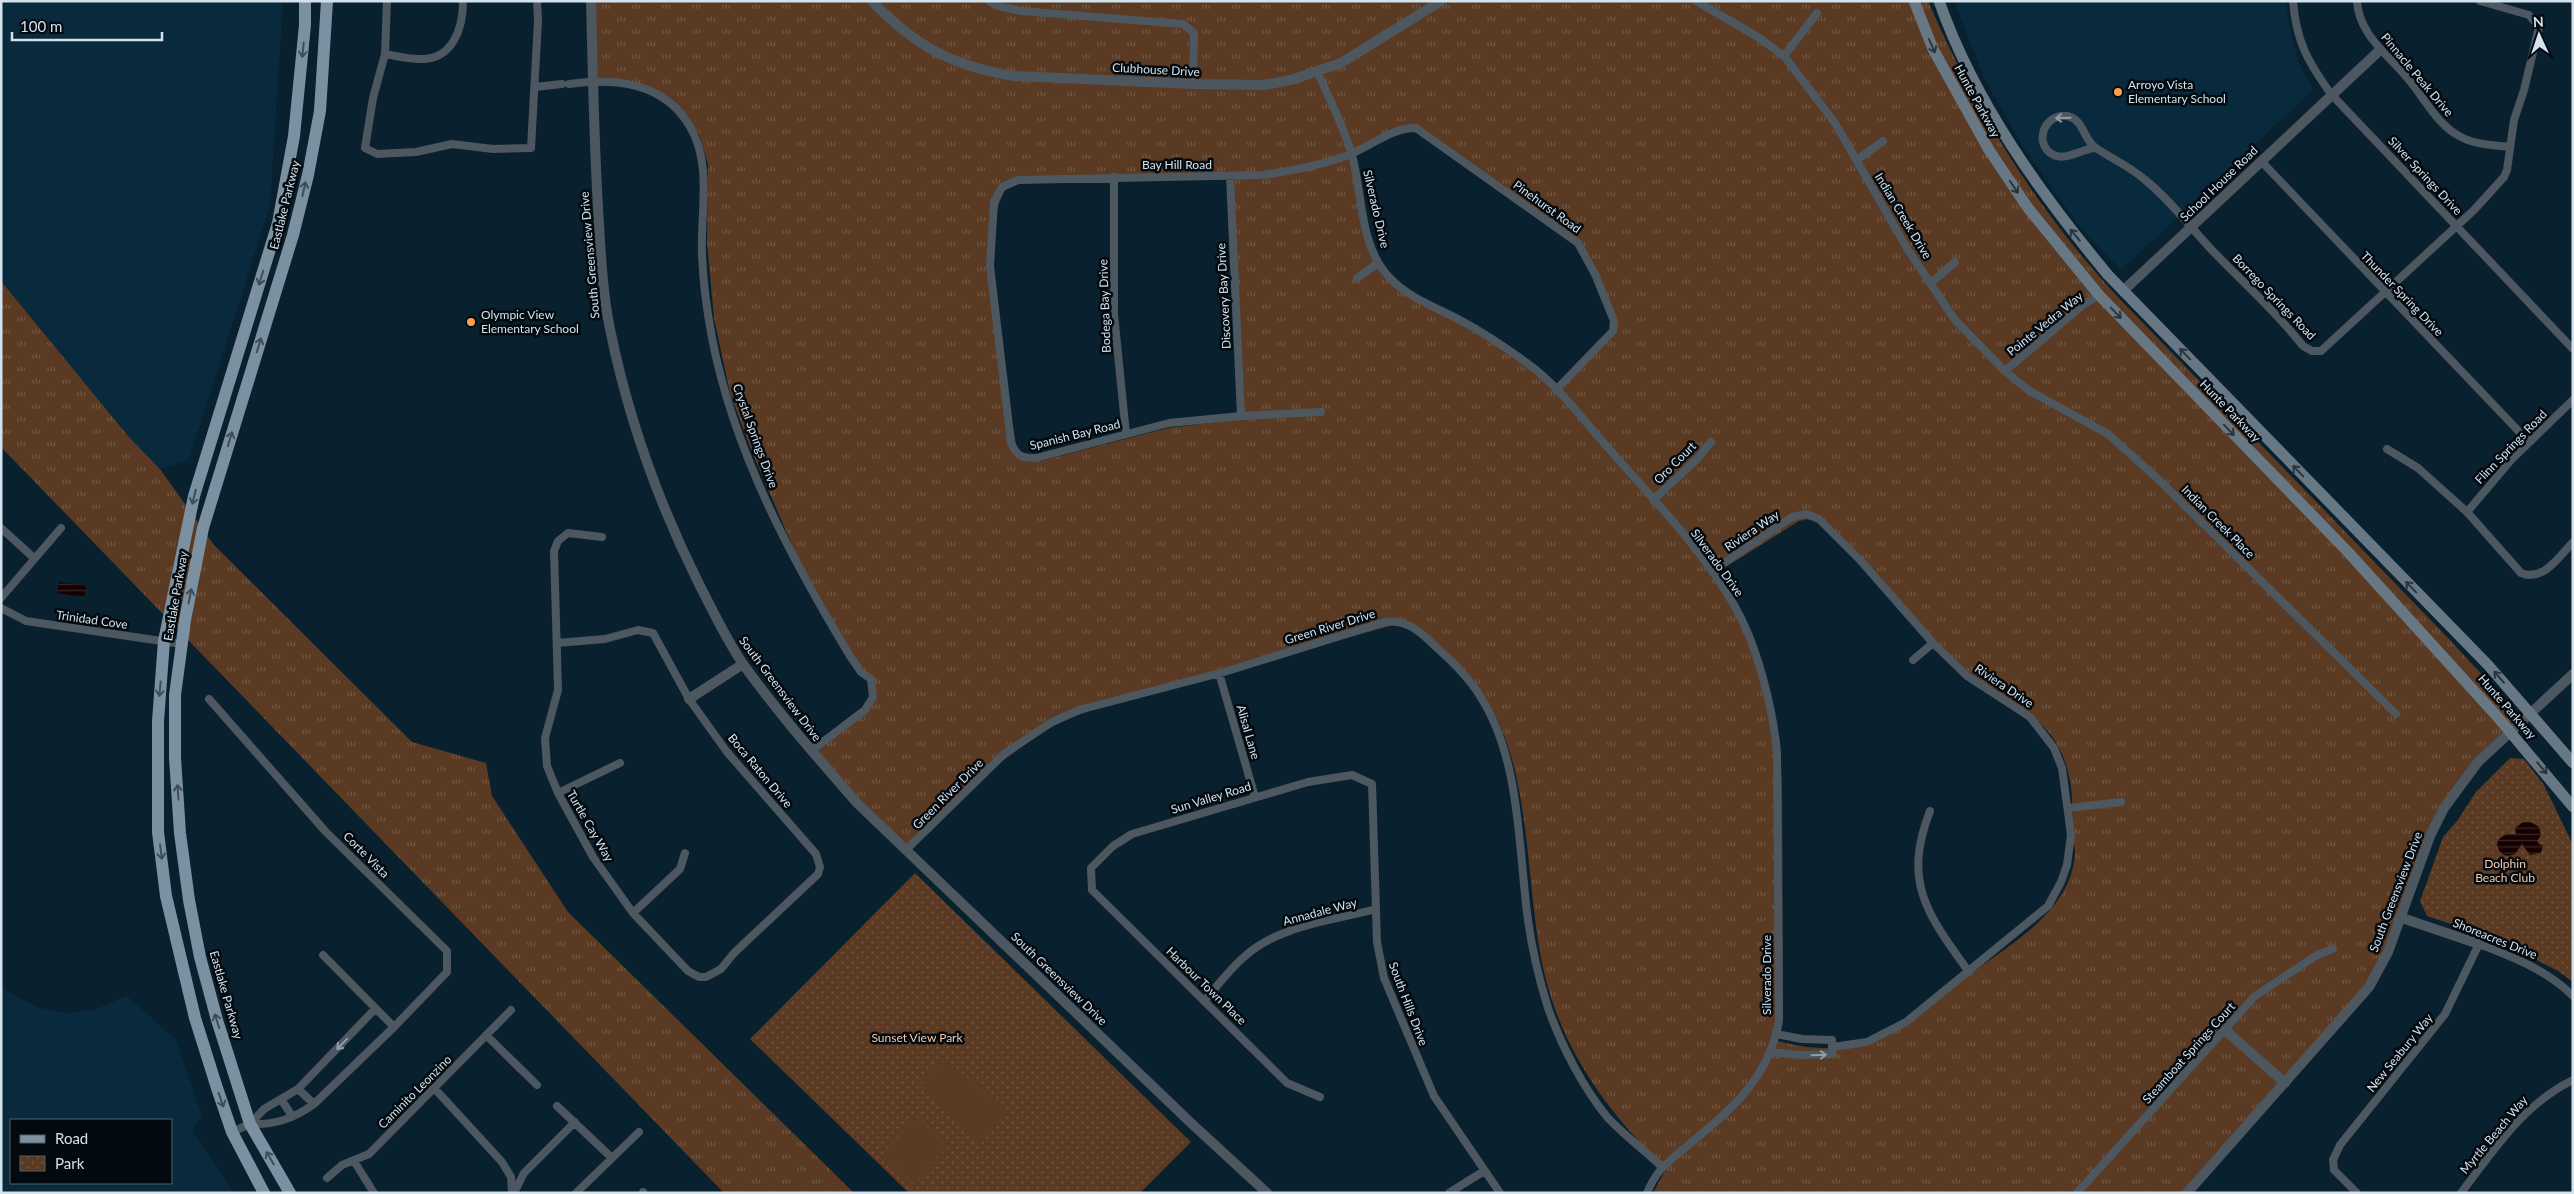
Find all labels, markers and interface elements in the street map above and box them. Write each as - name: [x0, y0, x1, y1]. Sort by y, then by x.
- scale bar: [12, 10, 162, 42]
- north arrow: [2514, 10, 2564, 60]
- text: N: [2532, 13, 2544, 30]
- text: 100 m: [20, 17, 62, 35]
- street label: Pinnacle Peak Drive: [2378, 30, 2457, 119]
- one-way arrow: [1928, 38, 1938, 53]
- one-way arrow: [298, 42, 307, 58]
- street label: Clubhouse Drive: [1112, 60, 1200, 79]
- street label: Hunte Parkway: [1951, 62, 2004, 140]
- place label: Arroyo Vista Elementary School: [2128, 77, 2226, 106]
- marker: Arroyo Vista Elementary School: [2112, 86, 2124, 98]
- one-way arrow: [2055, 113, 2071, 123]
- street label: Silver Springs Drive: [2385, 133, 2466, 218]
- street label: School House Road: [2177, 143, 2261, 225]
- street label: Bay Hill Road: [1142, 157, 1212, 172]
- street label: Eastlake Parkway: [266, 158, 303, 251]
- street label: Silverado Drive: [1360, 168, 1393, 250]
- street label: Indian Creek Drive: [1872, 170, 1935, 262]
- street label: Pinehurst Road: [1511, 177, 1584, 236]
- one-way arrow: [2009, 180, 2019, 194]
- one-way arrow: [300, 181, 309, 197]
- street label: South Greensview Drive: [576, 191, 603, 319]
- one-way arrow: [2069, 228, 2080, 241]
- street label: Discovery Bay Drive: [1213, 243, 1234, 349]
- street label: Thunder Spring Drive: [2358, 248, 2447, 339]
- street label: Borrego Springs Road: [2230, 251, 2319, 343]
- street label: Bodega Bay Drive: [1095, 259, 1114, 353]
- one-way arrow: [256, 270, 266, 286]
- street label: Pointe Vedra Way: [2004, 288, 2086, 359]
- place label: Olympic View Elementary School: [481, 307, 579, 336]
- one-way arrow: [2110, 307, 2122, 319]
- marker: Olympic View Elementary School: [465, 316, 477, 328]
- one-way arrow: [255, 337, 265, 353]
- one-way arrow: [2179, 348, 2191, 360]
- street label: Hunte Parkway: [2197, 376, 2264, 446]
- street label: Crystal Springs Drive: [730, 382, 781, 490]
- street label: Flinn Springs Road: [2472, 407, 2550, 487]
- street label: Spanish Bay Road: [1028, 416, 1122, 453]
- one-way arrow: [2222, 424, 2235, 436]
- one-way arrow: [226, 431, 236, 447]
- street label: Oro Court: [1650, 438, 1699, 487]
- one-way arrow: [2292, 465, 2304, 477]
- street label: Indian Creek Place: [2179, 482, 2258, 561]
- one-way arrow: [189, 489, 198, 505]
- street label: Riviera Way: [1722, 506, 1783, 554]
- street label: Silverado Drive: [1688, 526, 1747, 599]
- street label: Eastlake Parkway: [160, 549, 191, 642]
- one-way arrow: [2405, 581, 2417, 594]
- one-way arrow: [185, 588, 195, 604]
- street label: Green River Drive: [1283, 606, 1377, 647]
- street label: Trinidad Cove: [55, 607, 129, 632]
- street label: South Greensview Drive: [736, 633, 825, 744]
- street label: Riviera Drive: [1972, 660, 2037, 711]
- street label: Hunte Parkway: [2475, 671, 2540, 743]
- one-way arrow: [2493, 671, 2504, 684]
- one-way arrow: [156, 681, 165, 697]
- street label: Alisal Lane: [1234, 703, 1263, 761]
- street label: Boca Raton Drive: [725, 731, 796, 811]
- street label: Green River Drive: [909, 755, 986, 832]
- one-way arrow: [2536, 762, 2548, 775]
- street label: Sun Valley Road: [1169, 778, 1253, 817]
- one-way arrow: [173, 784, 182, 800]
- street label: Turtle Cay Way: [564, 787, 617, 865]
- street label: Corte Vista: [340, 829, 392, 881]
- street label: South Greensview Drive: [2366, 830, 2425, 954]
- one-way arrow: [156, 843, 166, 859]
- park label: Dolphin Beach Club: [2475, 856, 2535, 885]
- street label: Annadale Way: [1281, 894, 1359, 929]
- street label: Shoreacres Drive: [2451, 915, 2539, 962]
- street label: South Greensview Drive: [1008, 929, 1110, 1028]
- street label: Silverado Drive: [1759, 935, 1774, 1015]
- street label: Harbour Town Place: [1163, 943, 1250, 1028]
- street label: Eastlake Parkway: [207, 949, 246, 1041]
- street label: South Hills Drive: [1386, 960, 1431, 1048]
- street label: Steamboat Springs Court: [2139, 998, 2239, 1106]
- street label: New Seabury Way: [2363, 1010, 2436, 1095]
- one-way arrow: [212, 1013, 222, 1029]
- park label: Sunset View Park: [871, 1030, 963, 1045]
- one-way arrow: [336, 1037, 348, 1049]
- one-way arrow: [1811, 1050, 1827, 1059]
- street label: Caminito Leonzino: [375, 1052, 455, 1132]
- one-way arrow: [217, 1092, 226, 1108]
- street label: Myrtle Beach Way: [2457, 1092, 2531, 1177]
- legend: [10, 1119, 172, 1184]
- text: Road: [55, 1129, 88, 1147]
- one-way arrow: [265, 1151, 275, 1166]
- text: Park: [55, 1154, 85, 1172]

